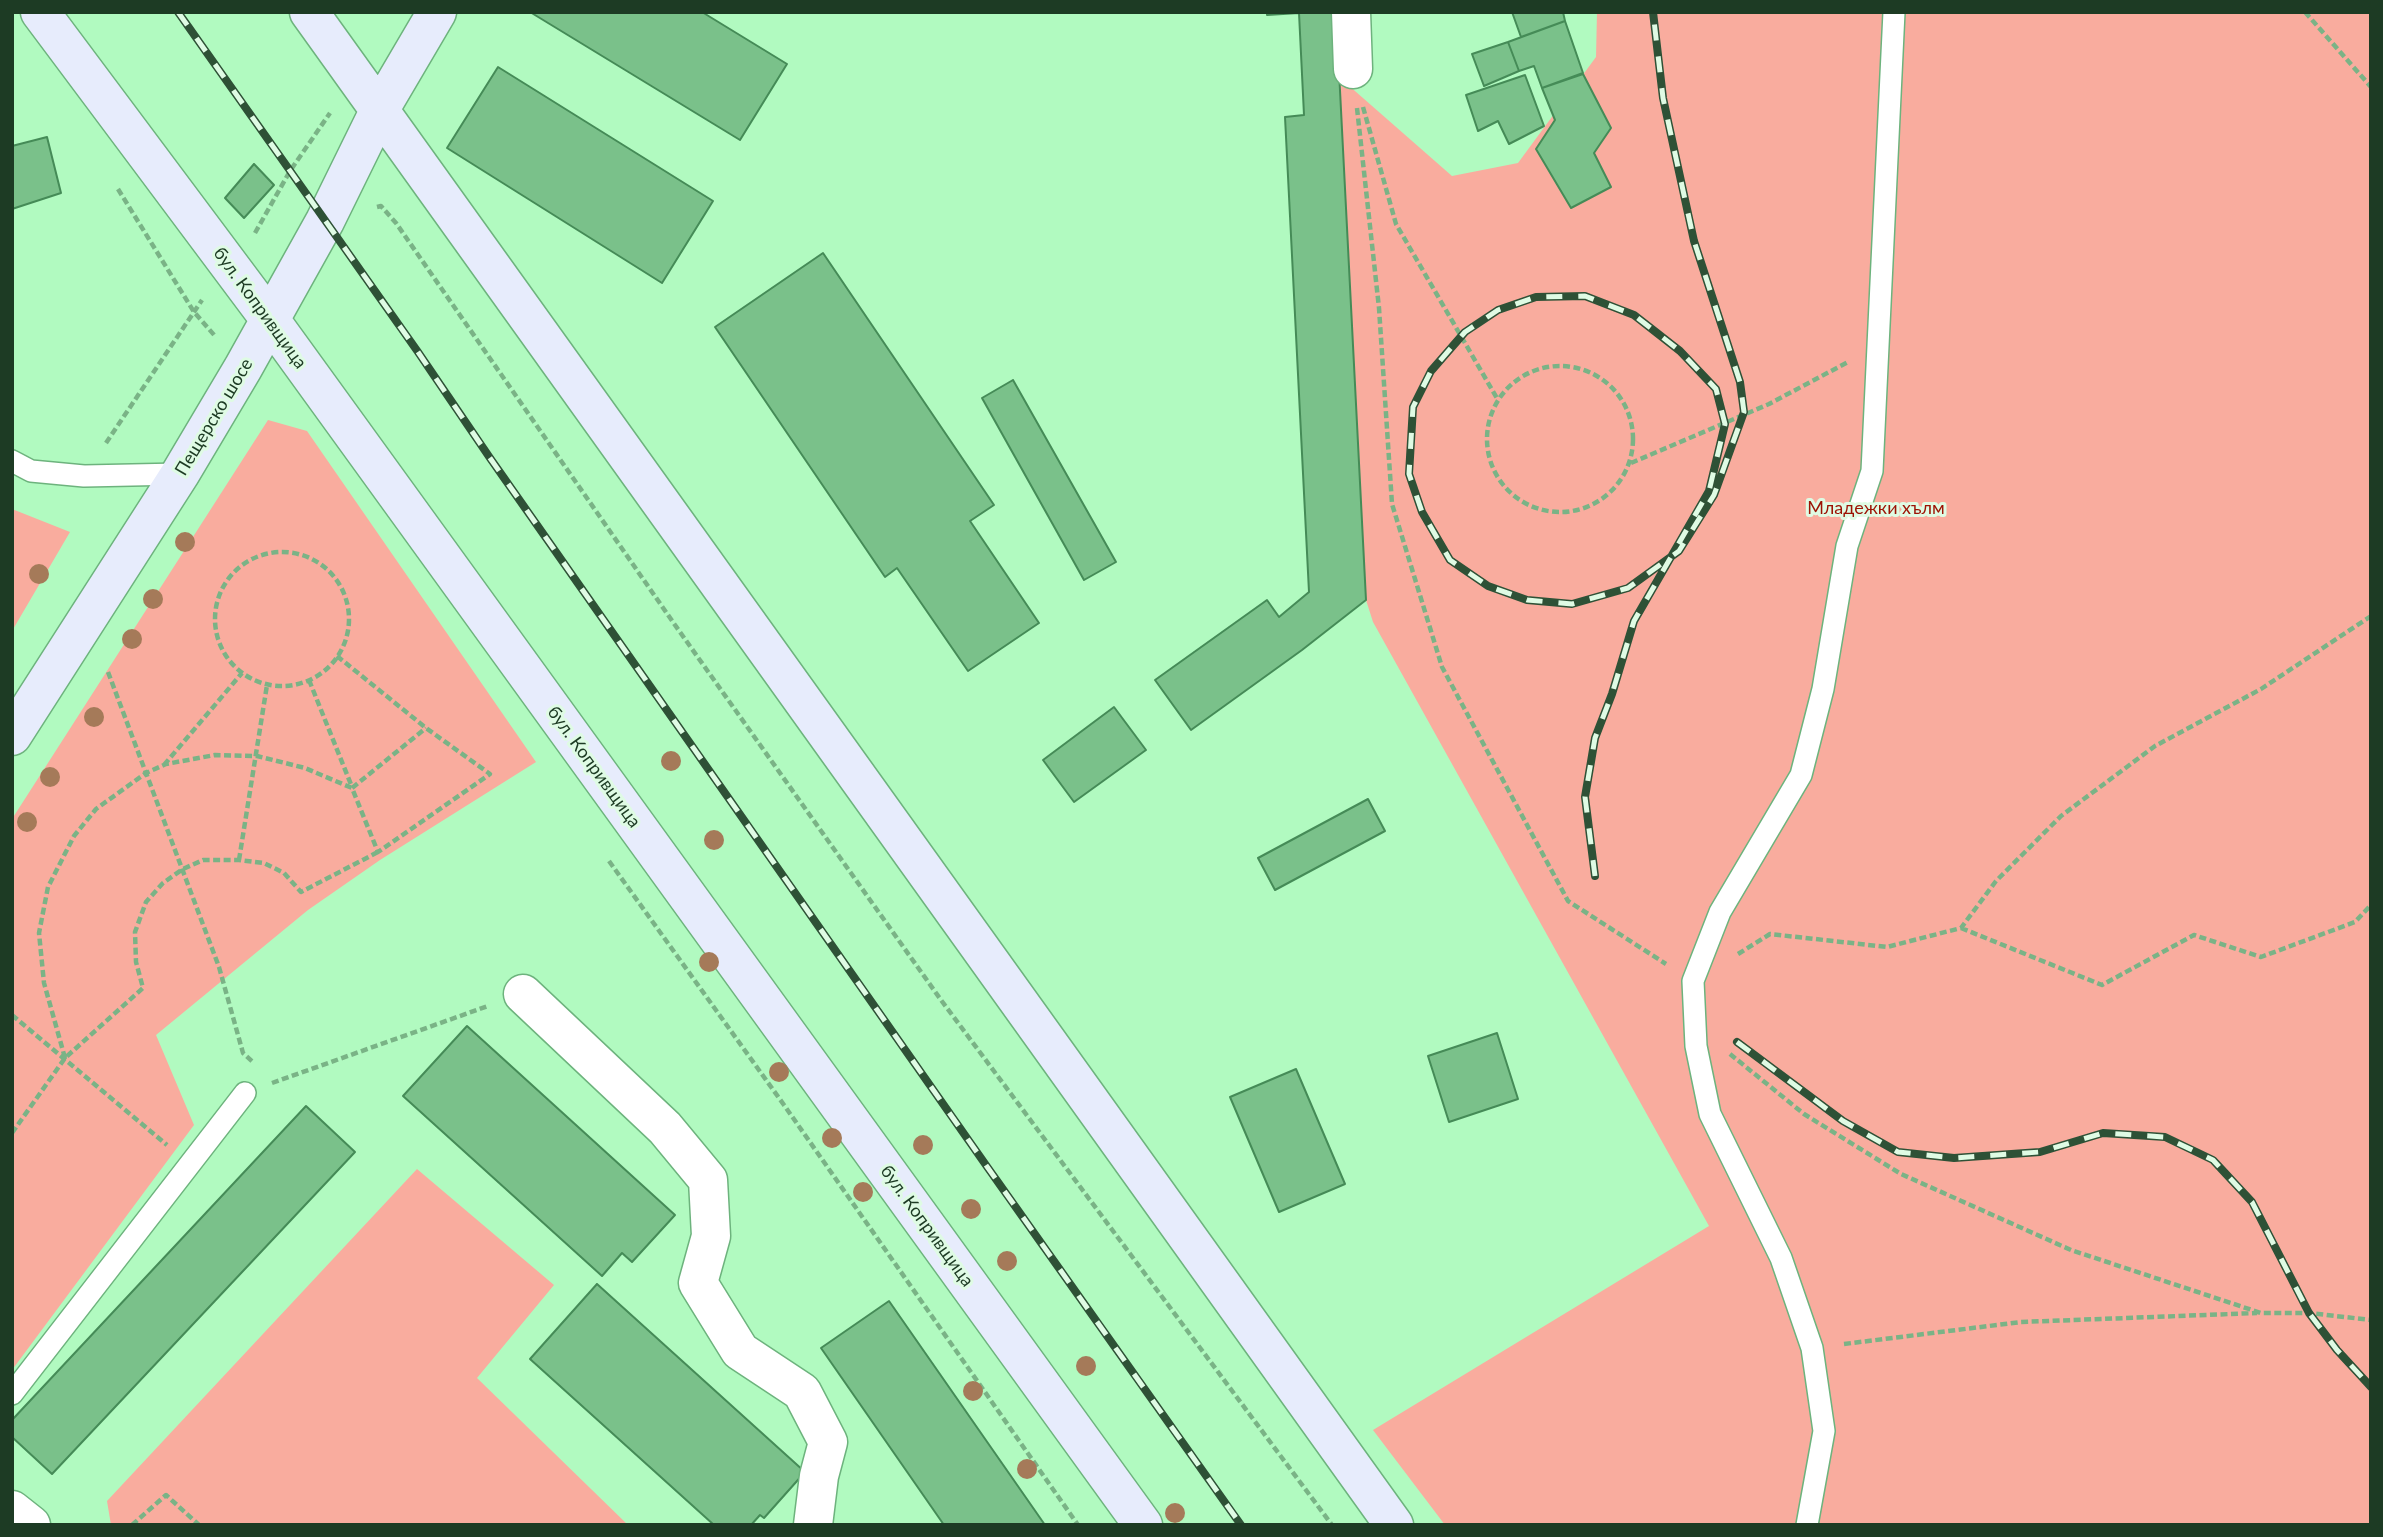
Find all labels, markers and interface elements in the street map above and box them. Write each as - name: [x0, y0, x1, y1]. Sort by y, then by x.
- street label: бул. Копривщица: [209, 243, 311, 373]
- street label: Пещерско шосе: [171, 355, 257, 479]
- park label: Младежки хълм: [1807, 497, 1945, 519]
- street label: бул. Копривщица: [543, 702, 645, 832]
- street label: бул. Копривщица: [876, 1161, 978, 1291]

